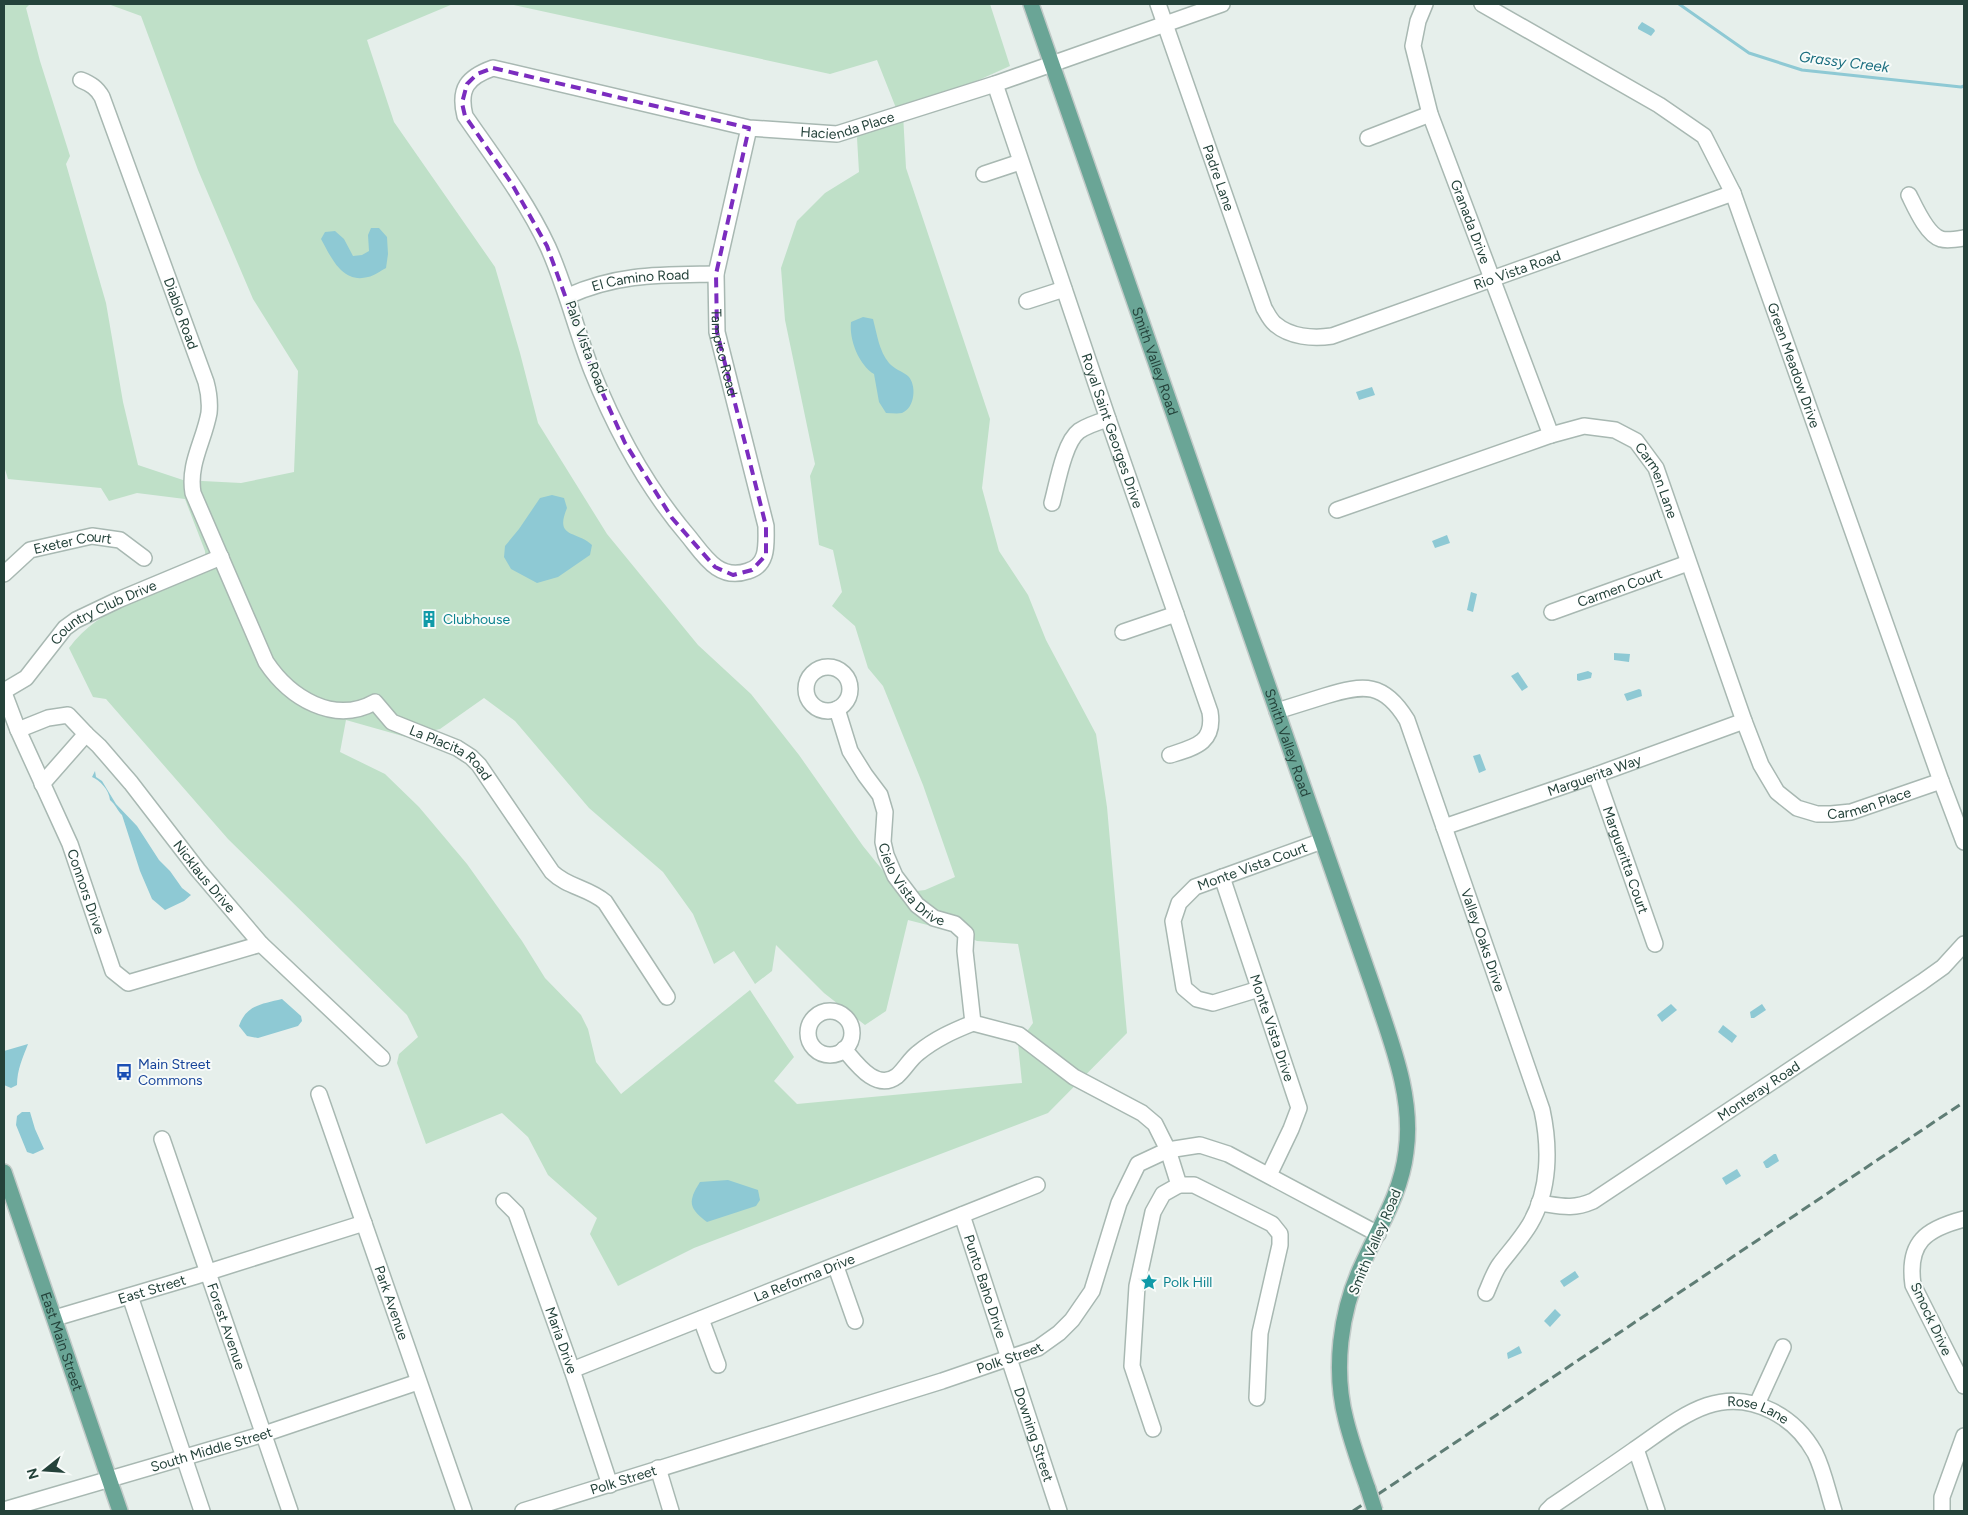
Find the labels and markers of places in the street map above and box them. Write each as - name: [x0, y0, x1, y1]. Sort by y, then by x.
- building icon: Clubhouse: [419, 609, 439, 629]
- place label: Clubhouse: [443, 611, 510, 628]
- place label: Main Street Commons: [138, 1056, 211, 1089]
- bus stop icon: Main Street Commons: [114, 1062, 134, 1082]
- place icon: Polk Hill: [1139, 1272, 1159, 1292]
- place label: Polk Hill: [1163, 1274, 1212, 1291]

